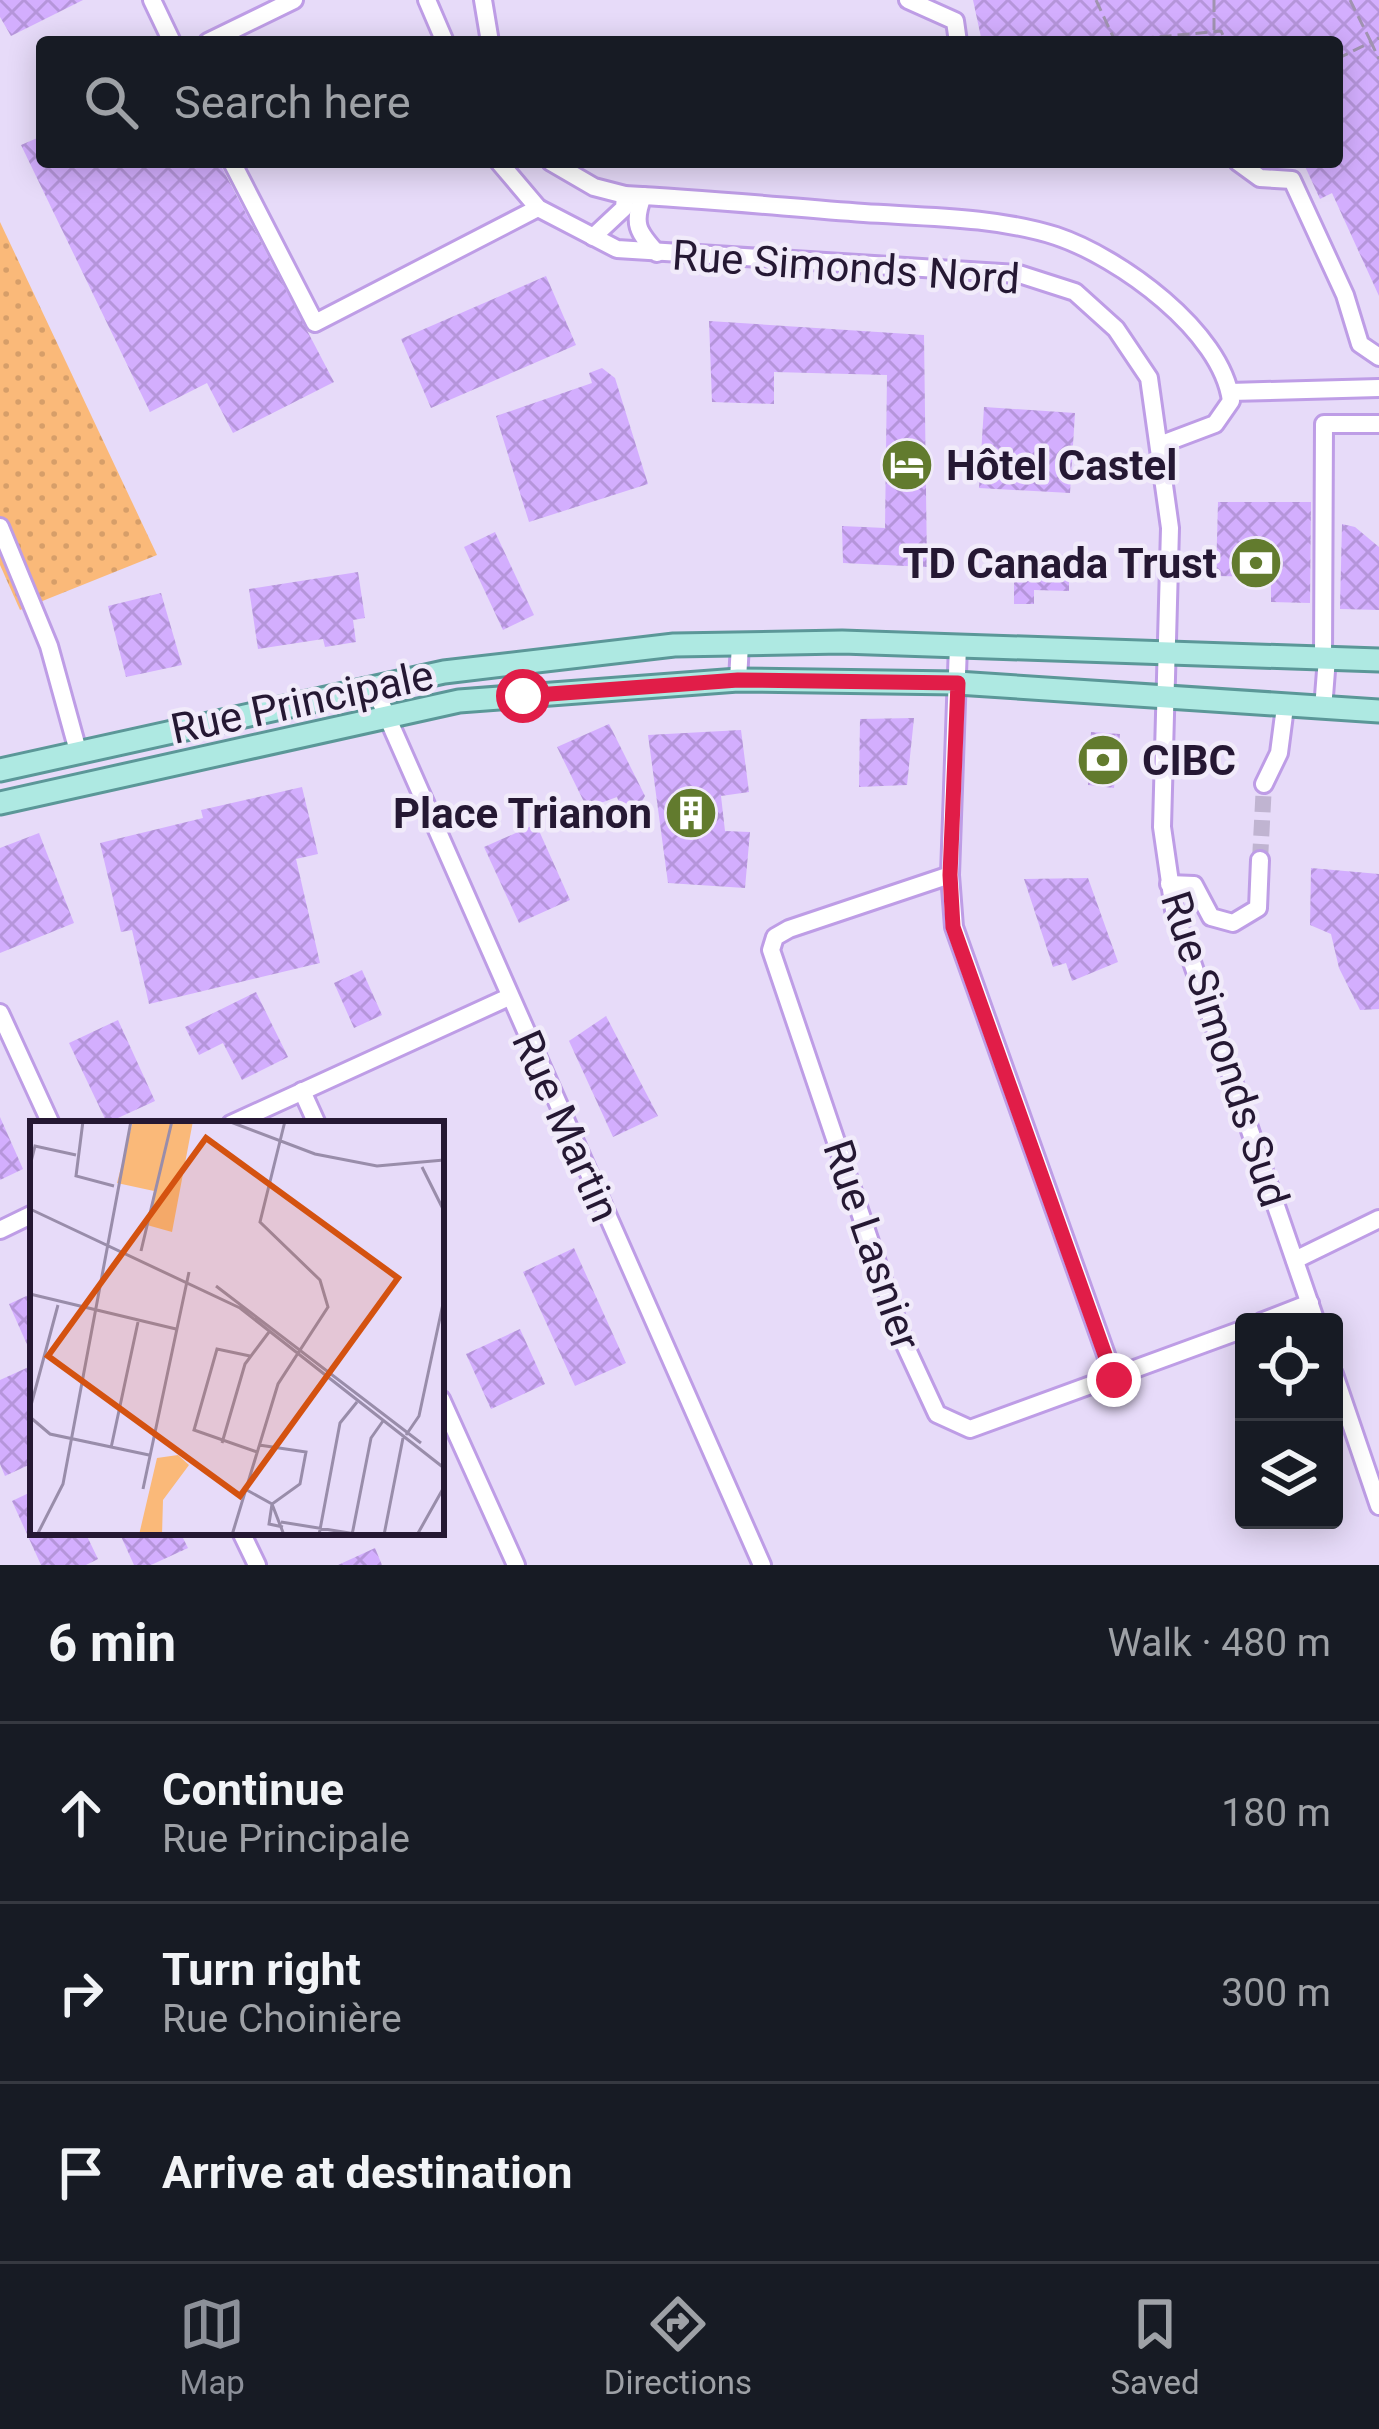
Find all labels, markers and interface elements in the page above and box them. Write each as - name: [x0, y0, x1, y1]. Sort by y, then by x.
- search box: [36, 36, 1343, 168]
- icon: search: [78, 69, 144, 135]
- text: Search here: [174, 76, 411, 129]
- street label: Rue Simonds Nord: [671, 230, 1021, 304]
- hotel icon: Hôtel Castel: [879, 437, 935, 493]
- place label: Hôtel Castel: [946, 441, 1177, 490]
- bank icon: TD Canada Trust: [1228, 535, 1284, 591]
- place label: TD Canada Trust: [902, 539, 1217, 588]
- street label: Rue Principale: [166, 650, 438, 754]
- route start: [496, 669, 550, 723]
- bank icon: CIBC: [1075, 732, 1131, 788]
- place label: CIBC: [1142, 736, 1236, 785]
- building icon: Place Trianon: [663, 785, 719, 841]
- place label: Place Trianon: [393, 789, 652, 838]
- street label: Rue Simonds Sud: [1151, 885, 1299, 1213]
- street label: Rue Martin: [502, 1023, 630, 1229]
- inset map: [30, 1121, 444, 1535]
- street label: Rue Lasnier: [813, 1134, 931, 1356]
- map controls: [1235, 1313, 1343, 1529]
- button: locate: [1235, 1313, 1343, 1421]
- route end: [1087, 1353, 1141, 1407]
- button: layers: [1235, 1421, 1343, 1529]
- text: 6 min: [48, 1614, 176, 1673]
- text: Walk · 480 m: [1107, 1620, 1331, 1666]
- text: Continue: [162, 1763, 344, 1816]
- icon: ahead: [48, 1780, 114, 1846]
- text: 180 m: [1221, 1790, 1331, 1836]
- text: Rue Principale: [162, 1816, 410, 1862]
- text: Turn right: [162, 1943, 361, 1996]
- icon: right: [48, 1960, 114, 2026]
- text: 300 m: [1221, 1970, 1331, 2016]
- text: Rue Choinière: [162, 1996, 402, 2042]
- icon: arrive: [48, 2140, 114, 2206]
- text: Arrive at destination: [162, 2146, 573, 2199]
- tab: Map: [179, 2291, 245, 2402]
- tab: Directions: [604, 2291, 752, 2402]
- tab: Saved: [1111, 2291, 1200, 2402]

